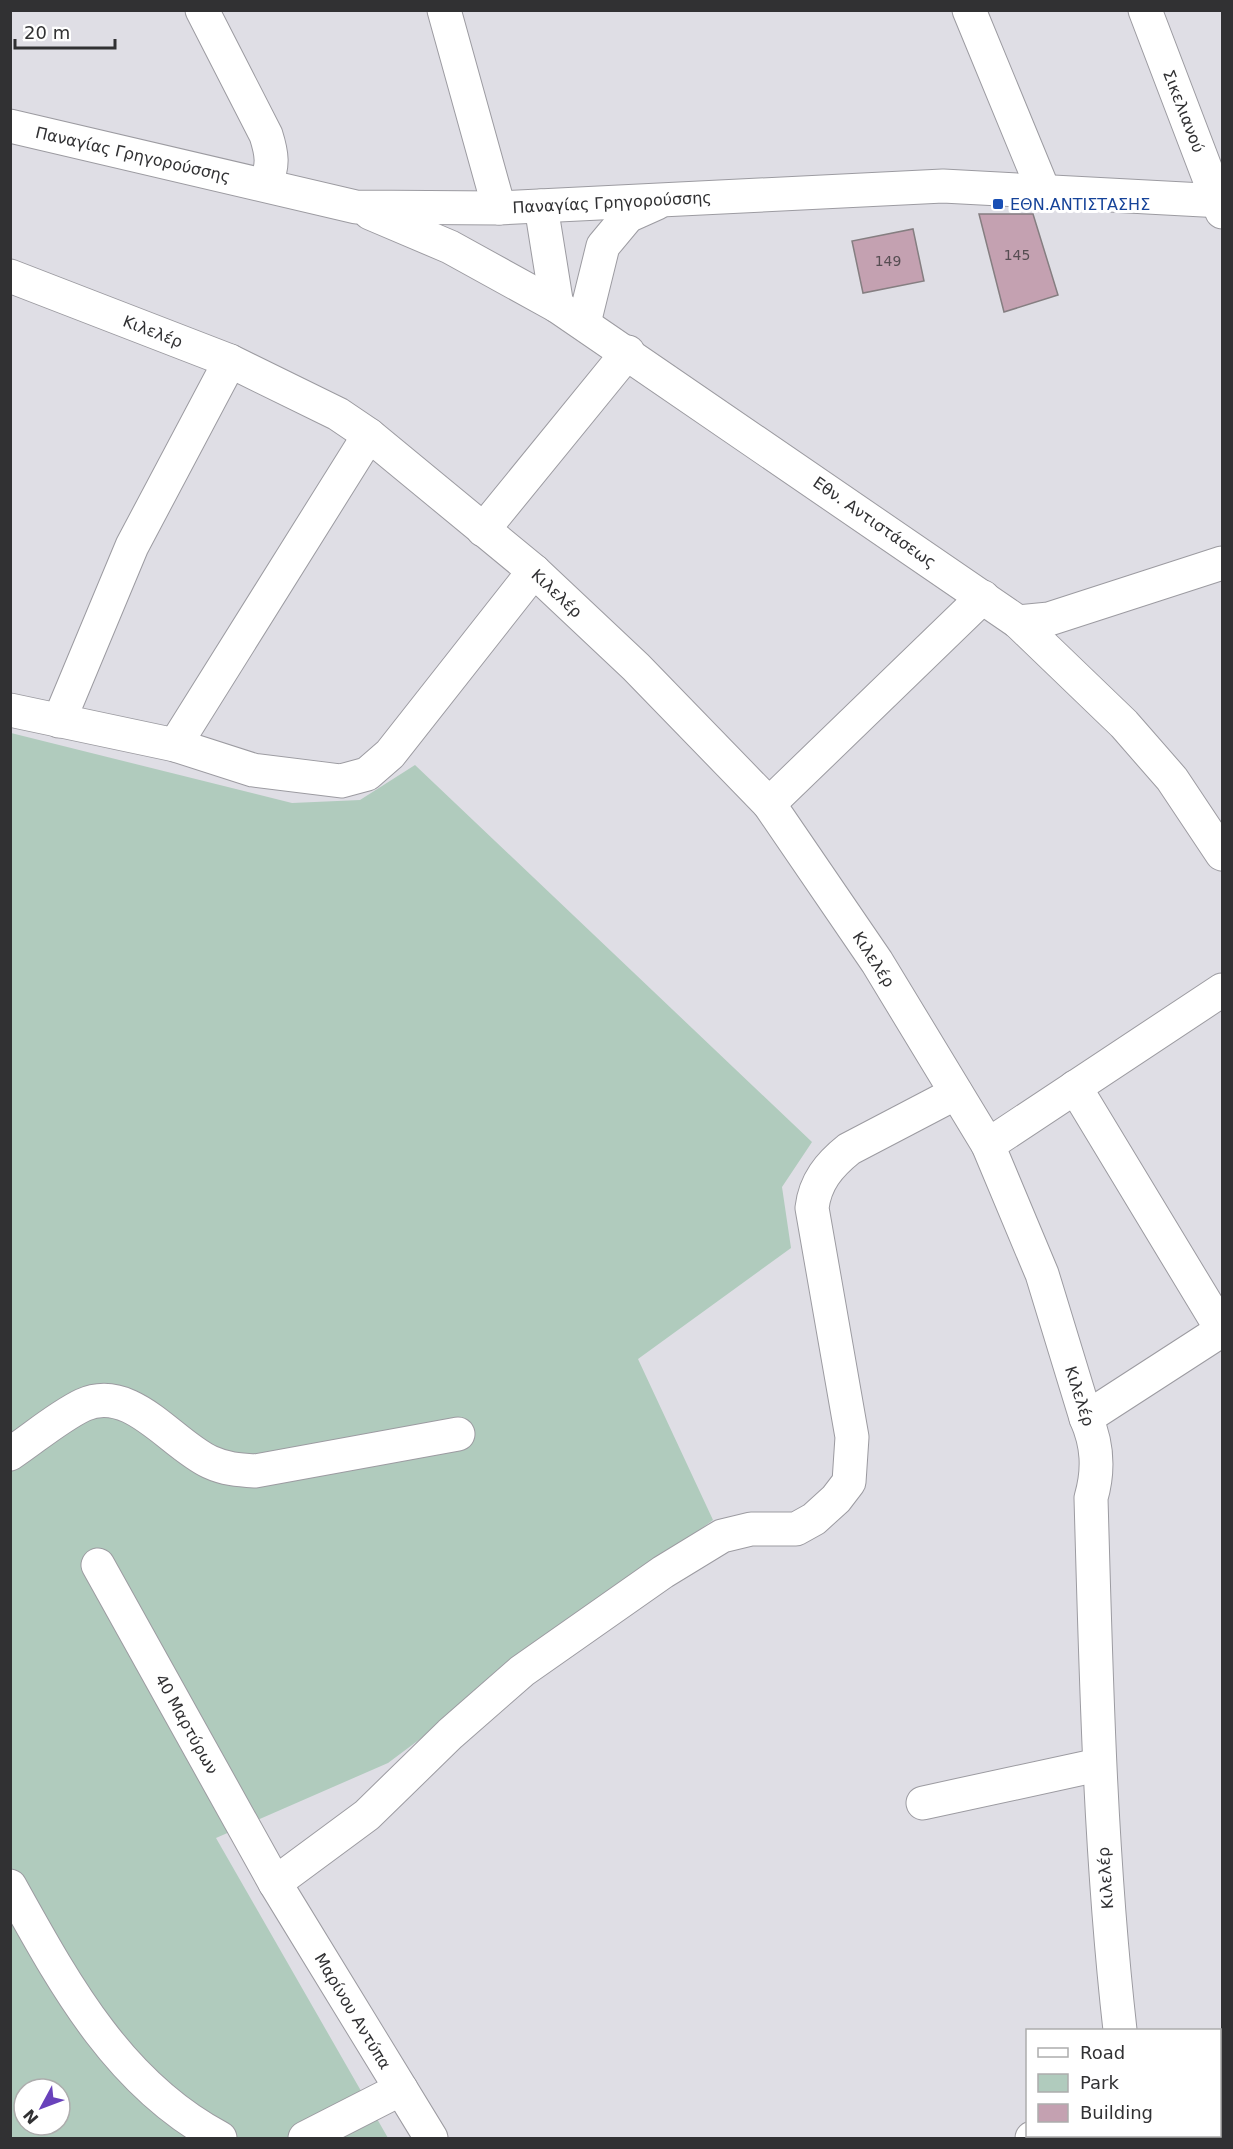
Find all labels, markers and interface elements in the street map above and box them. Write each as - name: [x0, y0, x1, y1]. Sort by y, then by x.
- scale bar: [15, 12, 116, 50]
- text: 20 m: [24, 22, 70, 43]
- street label: Σικελιανού: [1159, 67, 1208, 155]
- street label: Παναγίας Γρηγορούσσης: [34, 123, 232, 186]
- street label: Παναγίας Γρηγορούσσης: [512, 188, 712, 217]
- place label: ΕΘΝ.ΑΝΤΙΣΤΑΣΗΣ: [1010, 195, 1150, 214]
- marker: ΕΘΝ.ΑΝΤΙΣΤΑΣΗΣ: [991, 197, 1005, 211]
- house number: 145: [1004, 247, 1030, 263]
- house number: 149: [875, 253, 901, 269]
- street label: Κιλελέρ: [120, 311, 185, 351]
- street label: Εθν. Αντιστάσεως: [810, 473, 940, 572]
- street label: Κιλελέρ: [527, 565, 586, 622]
- street label: Κιλελέρ: [849, 928, 899, 991]
- street label: Κιλελέρ: [1061, 1364, 1098, 1429]
- street label: 40 Μαρτύρων: [151, 1671, 222, 1778]
- street label: Κιλελέρ: [1094, 1846, 1117, 1910]
- street label: Μαρίνου Αντύπα: [310, 1950, 395, 2073]
- legend: [1026, 2029, 1221, 2137]
- text: Road: [1080, 2042, 1125, 2063]
- text: Park: [1080, 2072, 1119, 2093]
- north arrow: [12, 2077, 72, 2137]
- text: Building: [1080, 2102, 1153, 2123]
- text: N: [19, 2105, 43, 2128]

